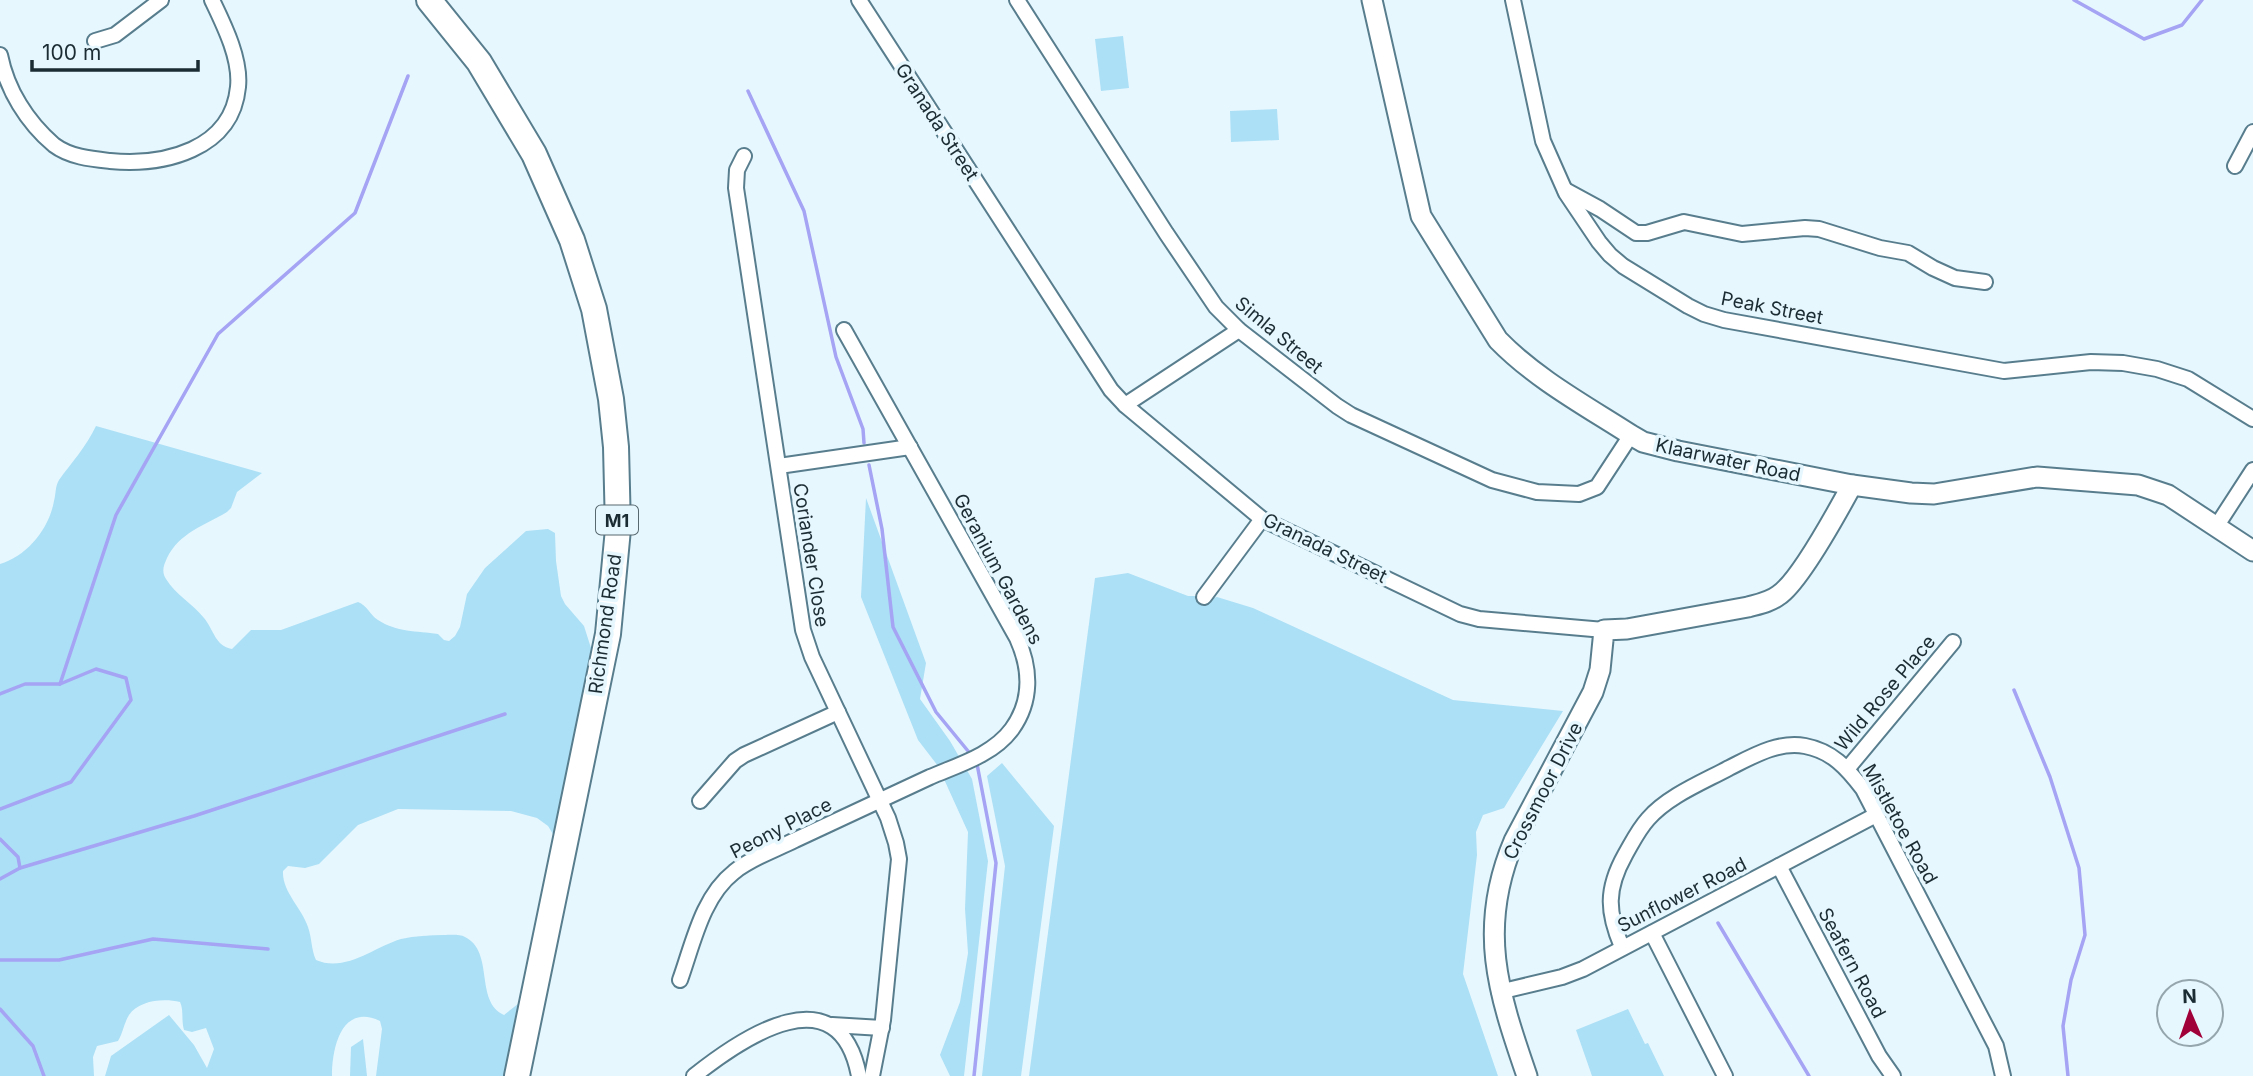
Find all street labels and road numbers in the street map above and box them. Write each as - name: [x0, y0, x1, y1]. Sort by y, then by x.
- street label: Granada Street: [891, 59, 983, 185]
- street label: Peak Street: [1719, 287, 1825, 329]
- street label: Simla Street: [1230, 292, 1328, 378]
- street label: Klaarwater Road: [1653, 433, 1803, 487]
- street label: Coriander Close: [788, 481, 834, 629]
- street label: Geranium Gardens: [948, 490, 1048, 648]
- road number: M1: [596, 506, 638, 534]
- street label: Granada Street: [1259, 508, 1391, 588]
- street label: Richmond Road: [584, 553, 626, 695]
- street label: Wild Rose Place: [1830, 630, 1940, 756]
- street label: Crossmoor Drive: [1498, 718, 1588, 864]
- street label: Mistletoe Road: [1858, 760, 1942, 888]
- street label: Peony Place: [726, 793, 836, 863]
- street label: Sunflower Road: [1614, 853, 1750, 937]
- street label: Seafern Road: [1813, 904, 1891, 1022]

